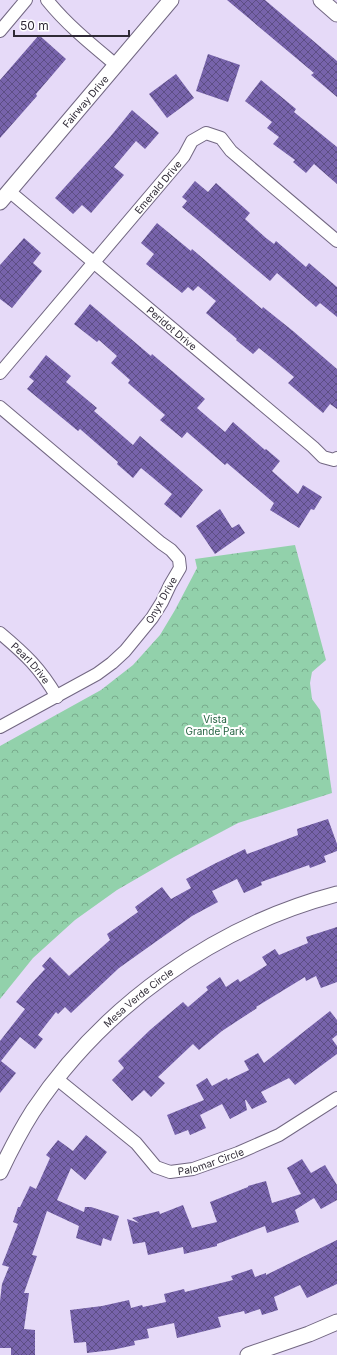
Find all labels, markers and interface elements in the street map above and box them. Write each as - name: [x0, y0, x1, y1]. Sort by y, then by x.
- scale bar: [14, 12, 129, 38]
- text: 50 m: [20, 18, 49, 33]
- street label: Fairway Drive: [60, 73, 111, 130]
- street label: Emerald Drive: [132, 158, 184, 216]
- street label: Peridot Drive: [145, 304, 199, 353]
- street label: Onyx Drive: [143, 574, 179, 626]
- street label: Pearl Drive: [9, 640, 53, 686]
- park label: Vista Grande Park: [186, 713, 245, 737]
- street label: Mesa Verde Circle: [101, 965, 176, 1030]
- street label: Palomar Circle: [177, 1145, 246, 1177]

